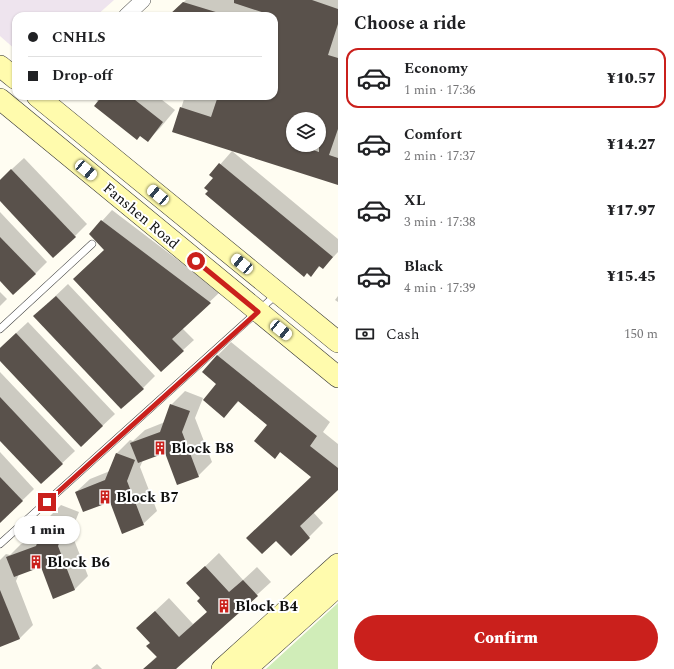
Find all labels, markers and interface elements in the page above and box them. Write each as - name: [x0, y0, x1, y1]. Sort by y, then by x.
- text: Choose a ride: [354, 10, 466, 37]
- text: CNHLS: [52, 26, 106, 49]
- text: Economy: [404, 57, 468, 80]
- icon: car: [356, 60, 392, 96]
- text: Drop-off: [52, 64, 113, 87]
- text: ¥10.57: [607, 67, 656, 90]
- text: 1 min · 17:36: [404, 80, 476, 100]
- map controls: [286, 112, 326, 152]
- button: layers: [286, 112, 326, 152]
- text: Comfort: [404, 123, 462, 146]
- icon: car: [356, 126, 392, 162]
- text: ¥14.27: [607, 133, 656, 156]
- text: 2 min · 17:37: [404, 146, 476, 166]
- car: [73, 158, 99, 182]
- street label: Fanshen Road: [98, 177, 184, 255]
- car: [145, 183, 171, 207]
- text: XL: [404, 189, 425, 212]
- icon: car: [356, 192, 392, 228]
- text: ¥17.97: [607, 199, 656, 222]
- text: 3 min · 17:38: [404, 212, 476, 232]
- route start: [187, 252, 205, 270]
- car: [229, 252, 255, 276]
- text: Black: [404, 255, 443, 278]
- icon: car: [356, 258, 392, 294]
- text: ¥15.45: [607, 265, 656, 288]
- text: 4 min · 17:39: [404, 278, 476, 298]
- car: [268, 318, 294, 342]
- icon: cash: [354, 323, 376, 345]
- text: Cash: [386, 323, 419, 346]
- text: 150 m: [624, 324, 658, 344]
- place label: Block B8: [171, 437, 234, 460]
- building icon: Block B8: [152, 440, 168, 456]
- place label: Block B7: [116, 486, 179, 509]
- building icon: Block B7: [97, 489, 113, 505]
- route end: [38, 493, 56, 511]
- callout: 1 min: [14, 516, 80, 544]
- text: 1 min: [29, 520, 65, 540]
- place label: Block B6: [47, 551, 110, 574]
- building icon: Block B6: [28, 554, 44, 570]
- place label: Block B4: [235, 595, 298, 618]
- building icon: Block B4: [216, 598, 232, 614]
- button: Confirm: [354, 615, 658, 661]

